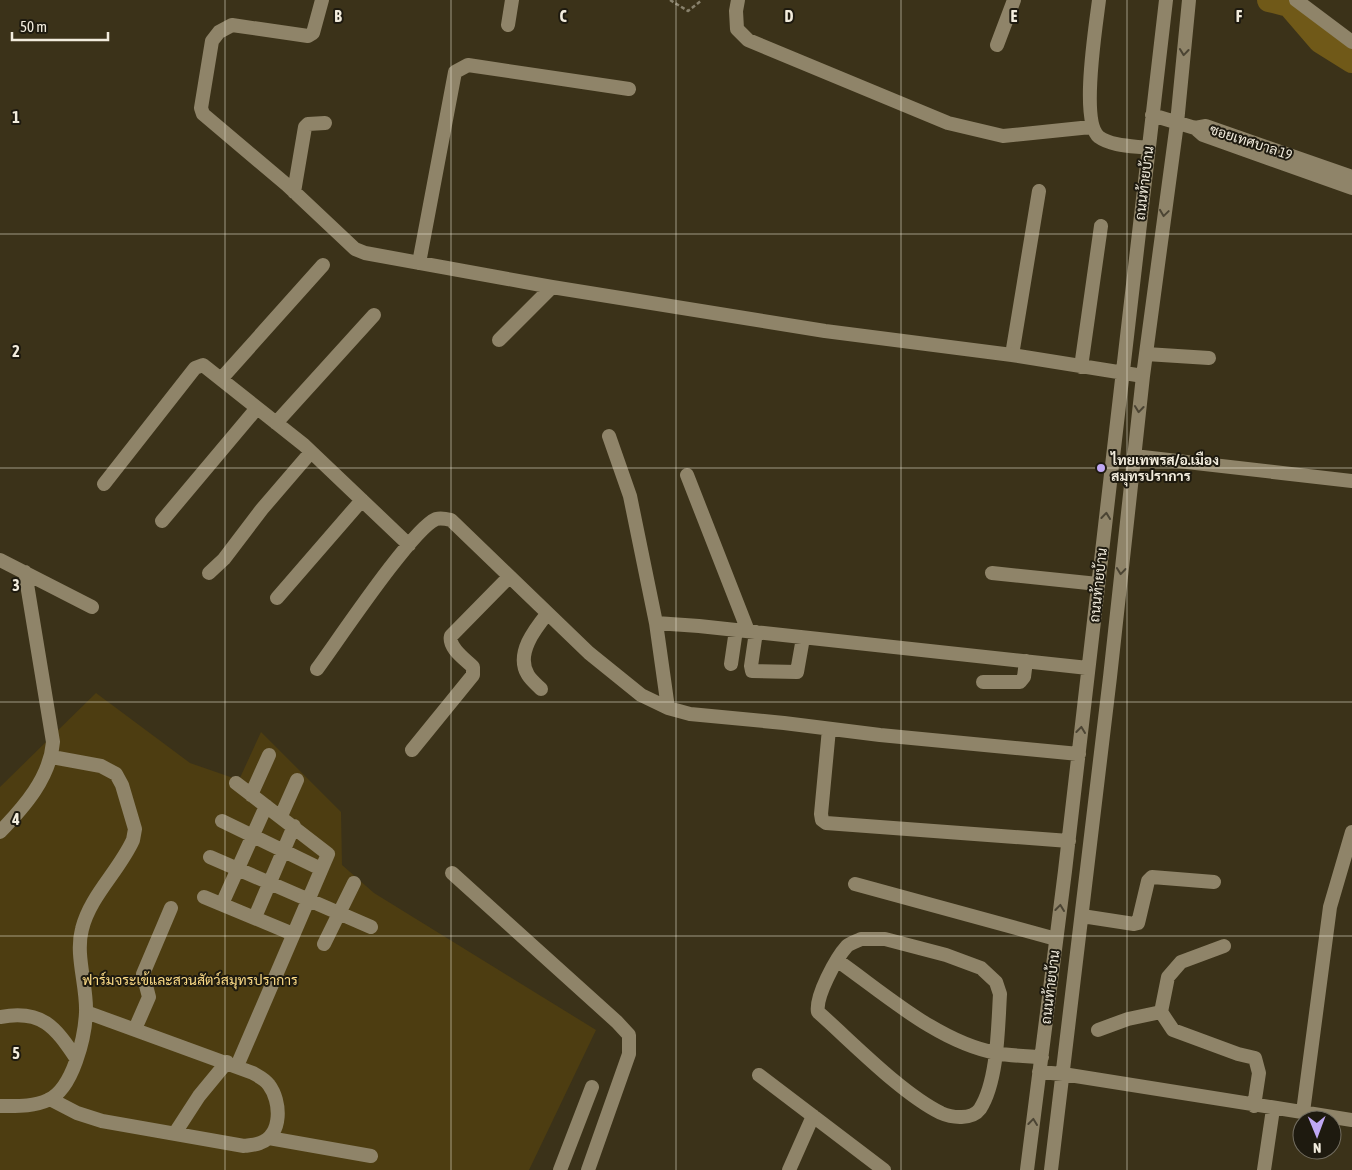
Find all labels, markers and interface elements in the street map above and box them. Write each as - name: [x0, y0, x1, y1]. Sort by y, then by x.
- text: B: [334, 7, 342, 25]
- text: C: [559, 7, 567, 25]
- text: D: [785, 7, 794, 25]
- text: E: [1011, 7, 1018, 25]
- text: F: [1236, 7, 1243, 25]
- scale bar: [12, 10, 109, 42]
- text: 50 m: [20, 18, 47, 35]
- one-way arrow: [1179, 48, 1190, 56]
- text: 1: [12, 108, 20, 126]
- street label: ซอยเทศบาล 19: [1208, 121, 1294, 163]
- street label: ถนนท้ายบ้าน: [1131, 145, 1157, 221]
- one-way arrow: [1160, 209, 1170, 218]
- text: 2: [12, 342, 20, 360]
- one-way arrow: [1134, 406, 1145, 414]
- place label: ไทยเทพรส/อ.เมือง สมุทรปราการ: [1110, 451, 1219, 487]
- marker: ไทยเทพรส/อ.เมือง สมุทรปราการ: [1095, 462, 1107, 474]
- one-way arrow: [1100, 512, 1111, 520]
- street label: ถนนท้ายบ้าน: [1085, 547, 1110, 623]
- one-way arrow: [1116, 567, 1127, 575]
- text: 3: [12, 576, 20, 594]
- one-way arrow: [1075, 725, 1086, 733]
- text: 4: [11, 810, 20, 828]
- one-way arrow: [1054, 904, 1065, 912]
- street label: ถนนท้ายบ้าน: [1037, 949, 1063, 1025]
- park label: ฟาร์มจระเข้และสวนสัตว์สมุทรปราการ: [82, 971, 298, 990]
- text: 5: [12, 1044, 20, 1062]
- north arrow: [1292, 1110, 1342, 1160]
- one-way arrow: [1027, 1117, 1038, 1125]
- text: N: [1313, 1140, 1321, 1156]

